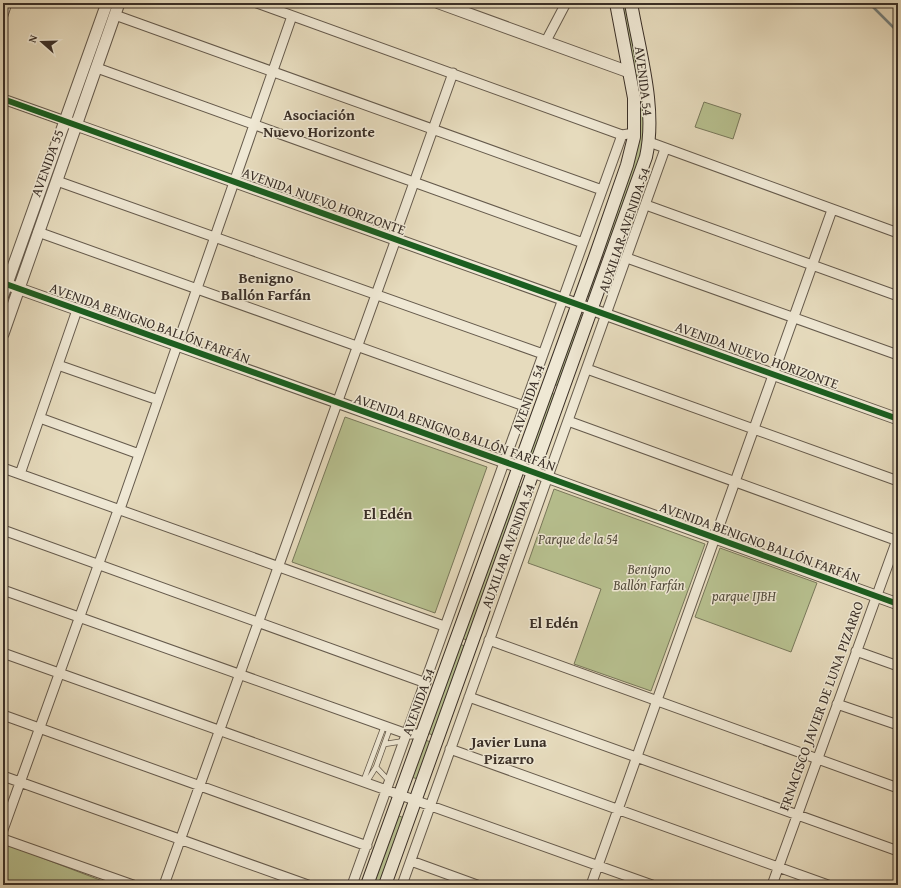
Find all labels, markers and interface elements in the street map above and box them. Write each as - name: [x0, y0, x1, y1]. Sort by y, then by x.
- north arrow: [22, 22, 62, 62]
- text: N: [24, 32, 42, 45]
- street label: AVENIDA 54: [630, 45, 658, 117]
- district label: Asociación Nuevo Horizonte: [263, 104, 375, 142]
- street label: AVENIDA 55: [26, 127, 68, 199]
- street label: AVENIDA NUEVO HORIZONTE: [239, 162, 409, 240]
- street label: AUXILIAR AVENIDA 54: [593, 164, 655, 295]
- district label: Benigno Ballón Farfán: [221, 267, 311, 305]
- street label: AVENIDA BENIGNO BALLÓN FARFÁN: [47, 277, 253, 369]
- street label: AVENIDA NUEVO HORIZONTE: [672, 316, 842, 394]
- street label: AVENIDA 54: [507, 361, 549, 434]
- street label: AVENIDA BENIGNO BALLÓN FARFÁN: [352, 388, 558, 476]
- street label: AUXILIAR AVENIDA 54: [476, 481, 540, 611]
- street label: AVENIDA BENIGNO BALLÓN FARFÁN: [657, 496, 863, 588]
- district label: El Edén: [364, 503, 413, 524]
- park label: Parque de la 54: [537, 529, 618, 549]
- park label: Benigno Ballón Farfán: [612, 559, 685, 595]
- park label: parque IJBH: [711, 586, 776, 606]
- street label: FRNACISCO JAVIER DE LUNA PIZARRO: [774, 598, 868, 814]
- district label: El Edén: [530, 612, 579, 633]
- street label: AVENIDA 54: [397, 665, 439, 738]
- district label: Javier Luna Pizarro: [468, 731, 547, 769]

